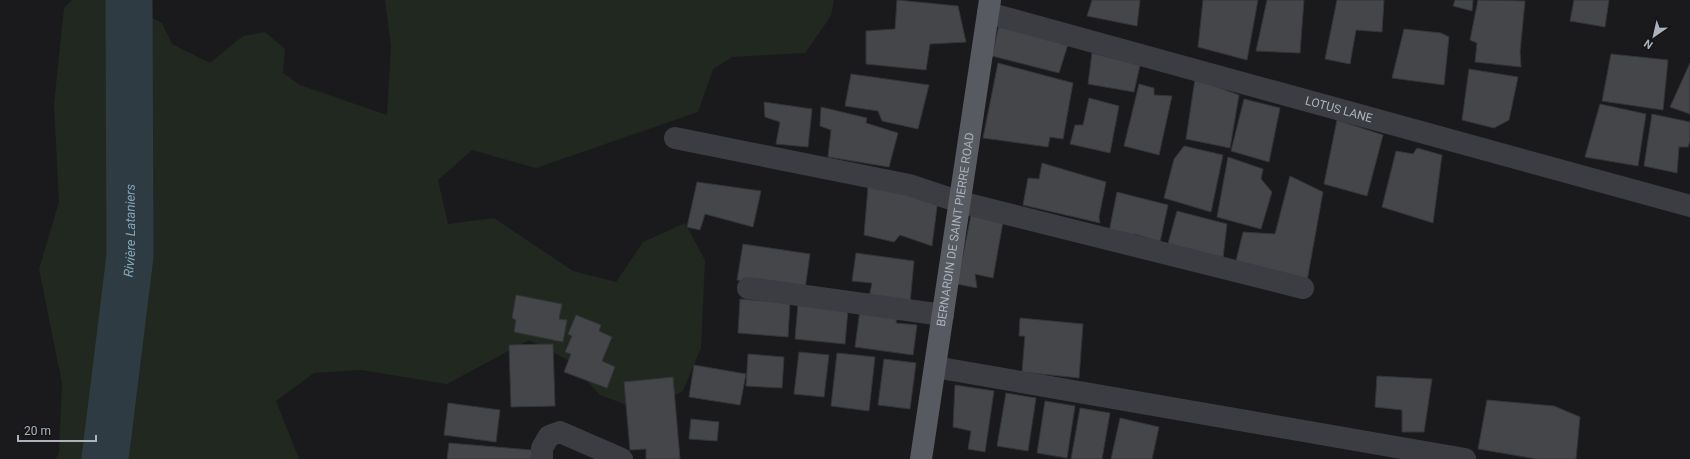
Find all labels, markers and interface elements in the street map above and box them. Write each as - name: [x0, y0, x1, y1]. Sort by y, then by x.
- north arrow: [1634, 16, 1674, 56]
- text: N: [1642, 36, 1656, 51]
- street label: LOTUS LANE: [1304, 94, 1374, 125]
- street label: BERNARDIN DE SAINT PIERRE ROAD: [934, 131, 977, 328]
- water label: Rivière Lataniers: [120, 184, 138, 278]
- scale bar: [18, 417, 96, 443]
- text: 20 m: [24, 424, 51, 438]

